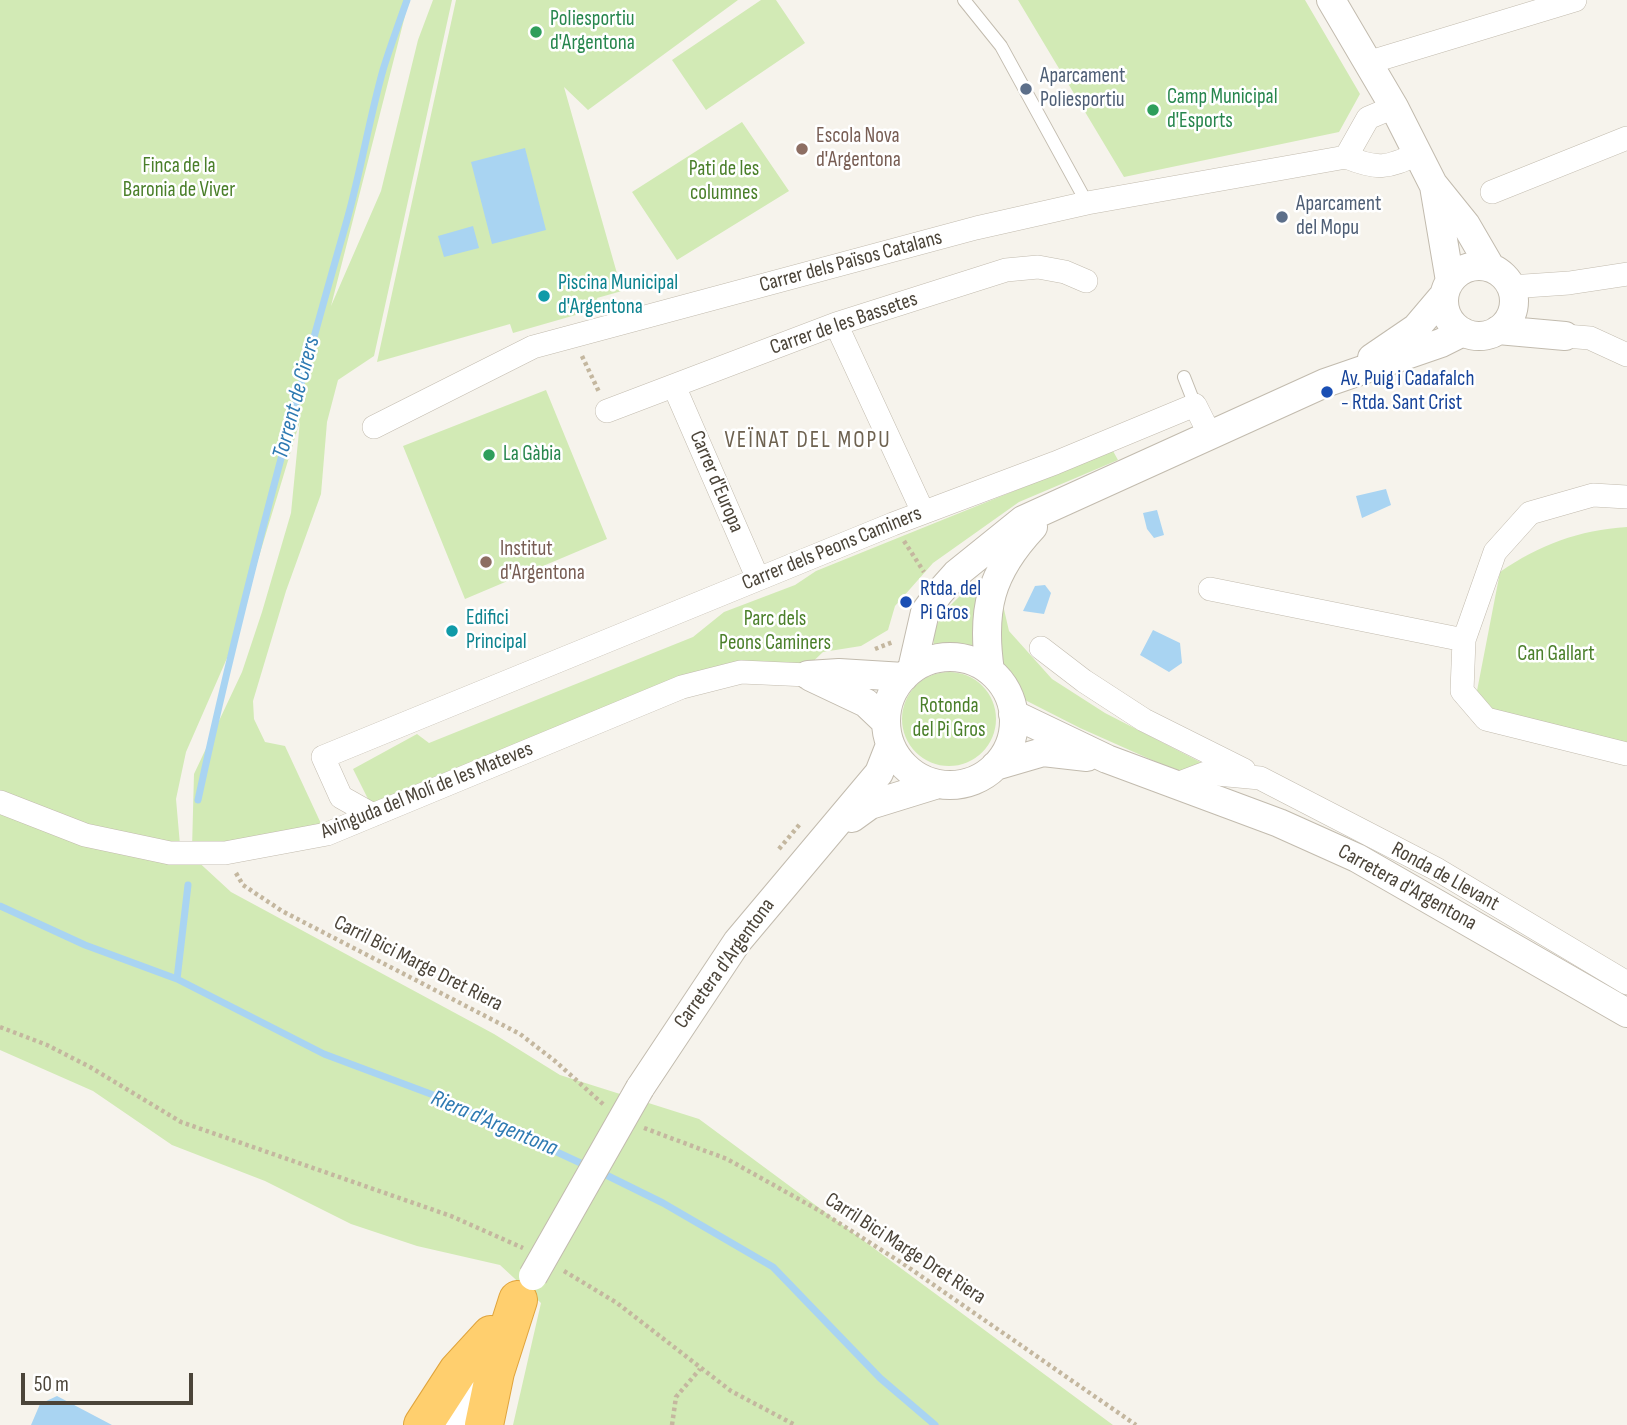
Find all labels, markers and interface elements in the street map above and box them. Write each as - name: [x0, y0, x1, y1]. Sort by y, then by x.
- place label: Poliesportiu d'Argentona: [550, 7, 635, 57]
- marker: Poliesportiu d'Argentona: [528, 24, 544, 40]
- place label: Aparcament Poliesportiu: [1040, 64, 1126, 114]
- marker: Aparcament Poliesportiu: [1018, 81, 1034, 97]
- place label: Camp Municipal d'Esports: [1167, 85, 1278, 135]
- marker: Camp Municipal d'Esports: [1145, 102, 1161, 118]
- place label: Escola Nova d'Argentona: [816, 124, 901, 174]
- marker: Escola Nova d'Argentona: [794, 141, 810, 157]
- park label: Finca de la Baronia de Viver: [123, 154, 235, 204]
- park label: Pati de les columnes: [689, 157, 759, 207]
- place label: Aparcament del Mopu: [1296, 192, 1382, 242]
- marker: Aparcament del Mopu: [1274, 209, 1290, 225]
- street label: Carrer dels Països Catalans: [757, 226, 945, 298]
- place label: Piscina Municipal d'Argentona: [558, 271, 678, 321]
- street label: Carrer de les Bassetes: [767, 287, 921, 361]
- marker: Piscina Municipal d'Argentona: [536, 288, 552, 304]
- water label: Torrent de Cirers: [267, 334, 327, 462]
- place label: Av. Puig i Cadafalch - Rtda. Sant Crist: [1341, 367, 1474, 417]
- marker: Av. Puig i Cadafalch - Rtda. Sant Crist: [1319, 384, 1335, 400]
- street label: Carrer d'Europa: [683, 427, 749, 537]
- district label: VEÏNAT DEL MOPU: [726, 427, 890, 455]
- place label: La Gàbia: [503, 442, 561, 468]
- marker: La Gàbia: [481, 447, 497, 463]
- street label: Carrer dels Peons Caminers: [739, 501, 925, 597]
- place label: Institut d'Argentona: [500, 537, 585, 587]
- marker: Institut d'Argentona: [478, 554, 494, 570]
- place label: Rtda. del Pi Gros: [920, 577, 981, 627]
- marker: Rtda. del Pi Gros: [898, 594, 914, 610]
- place label: Edifici Principal: [466, 606, 527, 656]
- park label: Parc dels Peons Caminers: [719, 607, 831, 657]
- marker: Edifici Principal: [444, 623, 460, 639]
- park label: Can Gallart: [1517, 642, 1595, 668]
- park label: Rotonda del Pi Gros: [912, 694, 986, 744]
- street label: Avinguda del Molí de les Mateves: [317, 737, 537, 845]
- street label: Ronda de Llevant: [1387, 837, 1503, 917]
- street label: Carretera d'Argentona: [1333, 840, 1481, 936]
- street label: Carretera d'Argentona: [669, 894, 781, 1034]
- street label: Carril Bici Marge Dret Riera: [329, 911, 507, 1017]
- water label: Riera d'Argentona: [427, 1085, 561, 1163]
- street label: Carril Bici Marge Dret Riera: [820, 1188, 990, 1310]
- scale bar: [24, 1358, 196, 1402]
- text: 50 m: [34, 1372, 69, 1397]

